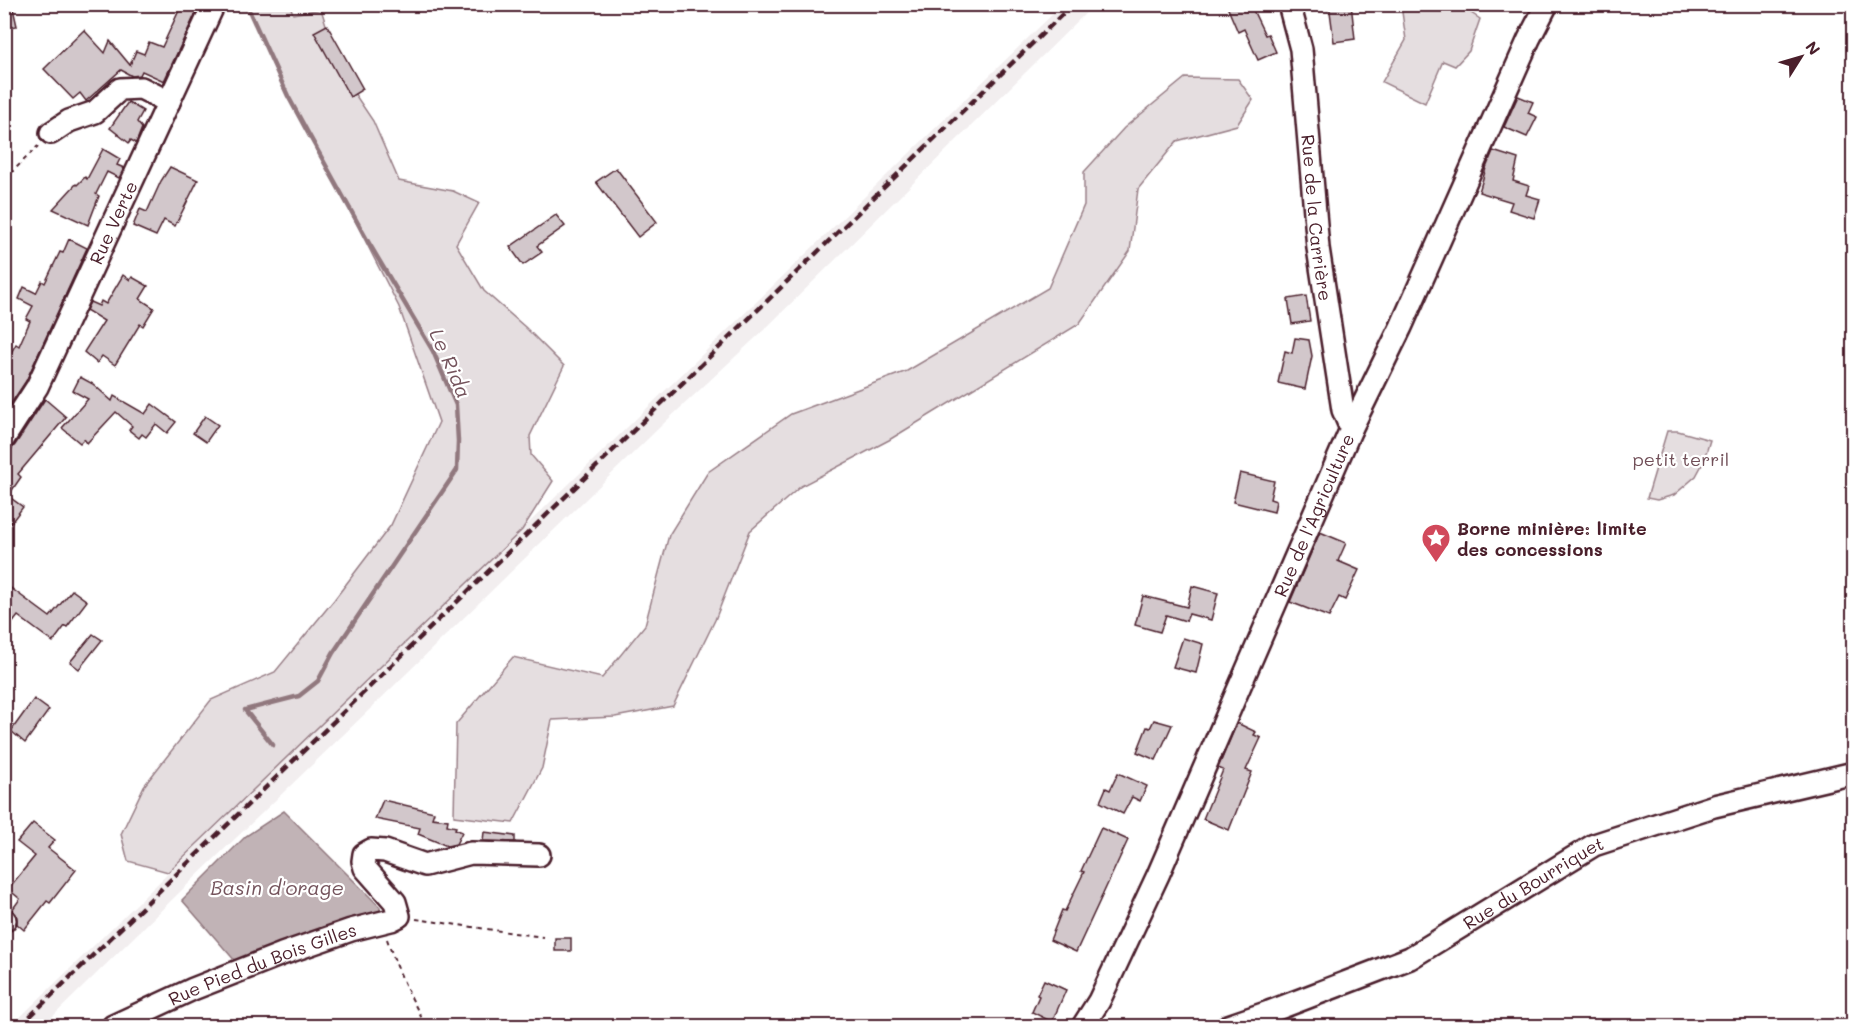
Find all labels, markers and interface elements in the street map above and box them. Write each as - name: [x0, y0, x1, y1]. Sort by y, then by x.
- north arrow: [1771, 27, 1831, 87]
- text: N: [1801, 36, 1825, 59]
- street label: Rue de la Carrière: [1296, 133, 1338, 303]
- street label: Rue Verte: [83, 177, 143, 268]
- water label: Le Rida: [424, 324, 478, 402]
- street label: Rue de l'Agriculture: [1268, 430, 1360, 600]
- park label: petit terril: [1633, 447, 1729, 471]
- place label: Borne minière: limite des concessions: [1457, 516, 1647, 561]
- place icon: Borne minière: limite des concessions: [1420, 522, 1452, 564]
- street label: Rue du Bourriquet: [1458, 831, 1607, 935]
- water label: Basin d'orage: [210, 874, 344, 900]
- street label: Rue Pied du Bois Gilles: [164, 917, 359, 1011]

